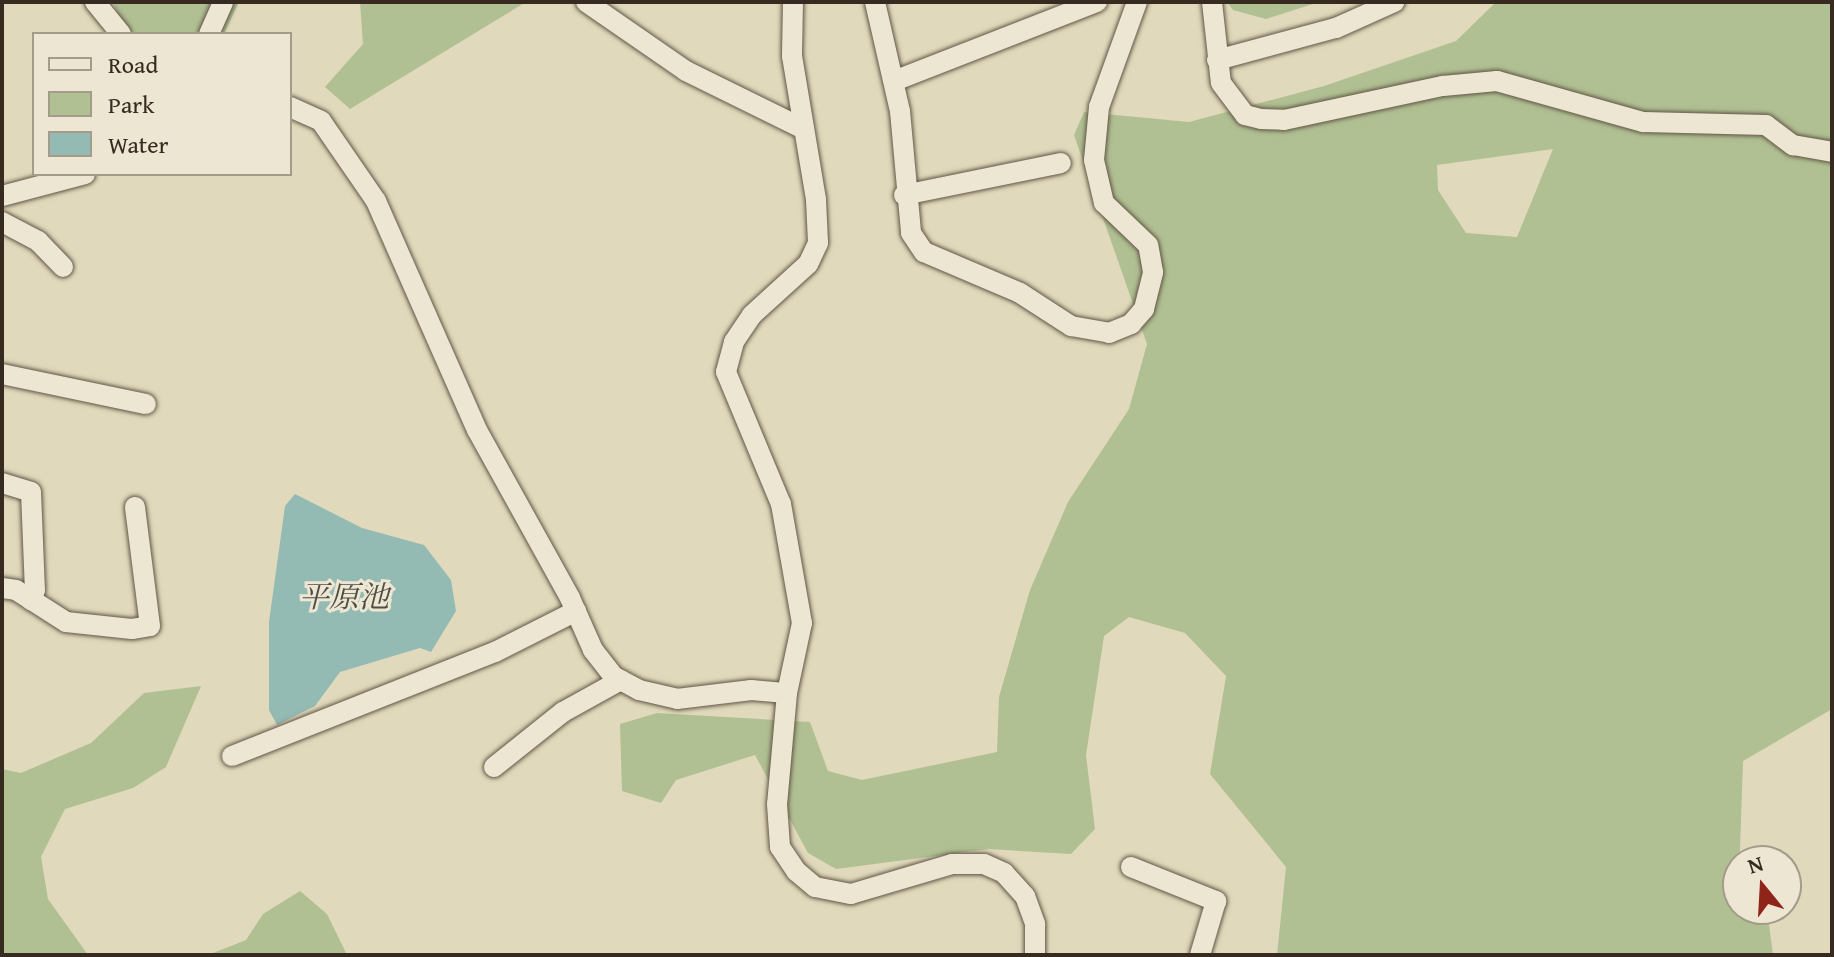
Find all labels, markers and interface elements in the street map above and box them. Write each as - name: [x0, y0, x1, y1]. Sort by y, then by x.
- legend: [32, 32, 292, 176]
- text: Road: [108, 47, 158, 82]
- text: Park: [108, 87, 154, 122]
- text: Water: [108, 127, 168, 162]
- water label: 平原池: [299, 578, 389, 614]
- north arrow: [1722, 845, 1802, 925]
- text: N: [1743, 847, 1767, 882]

